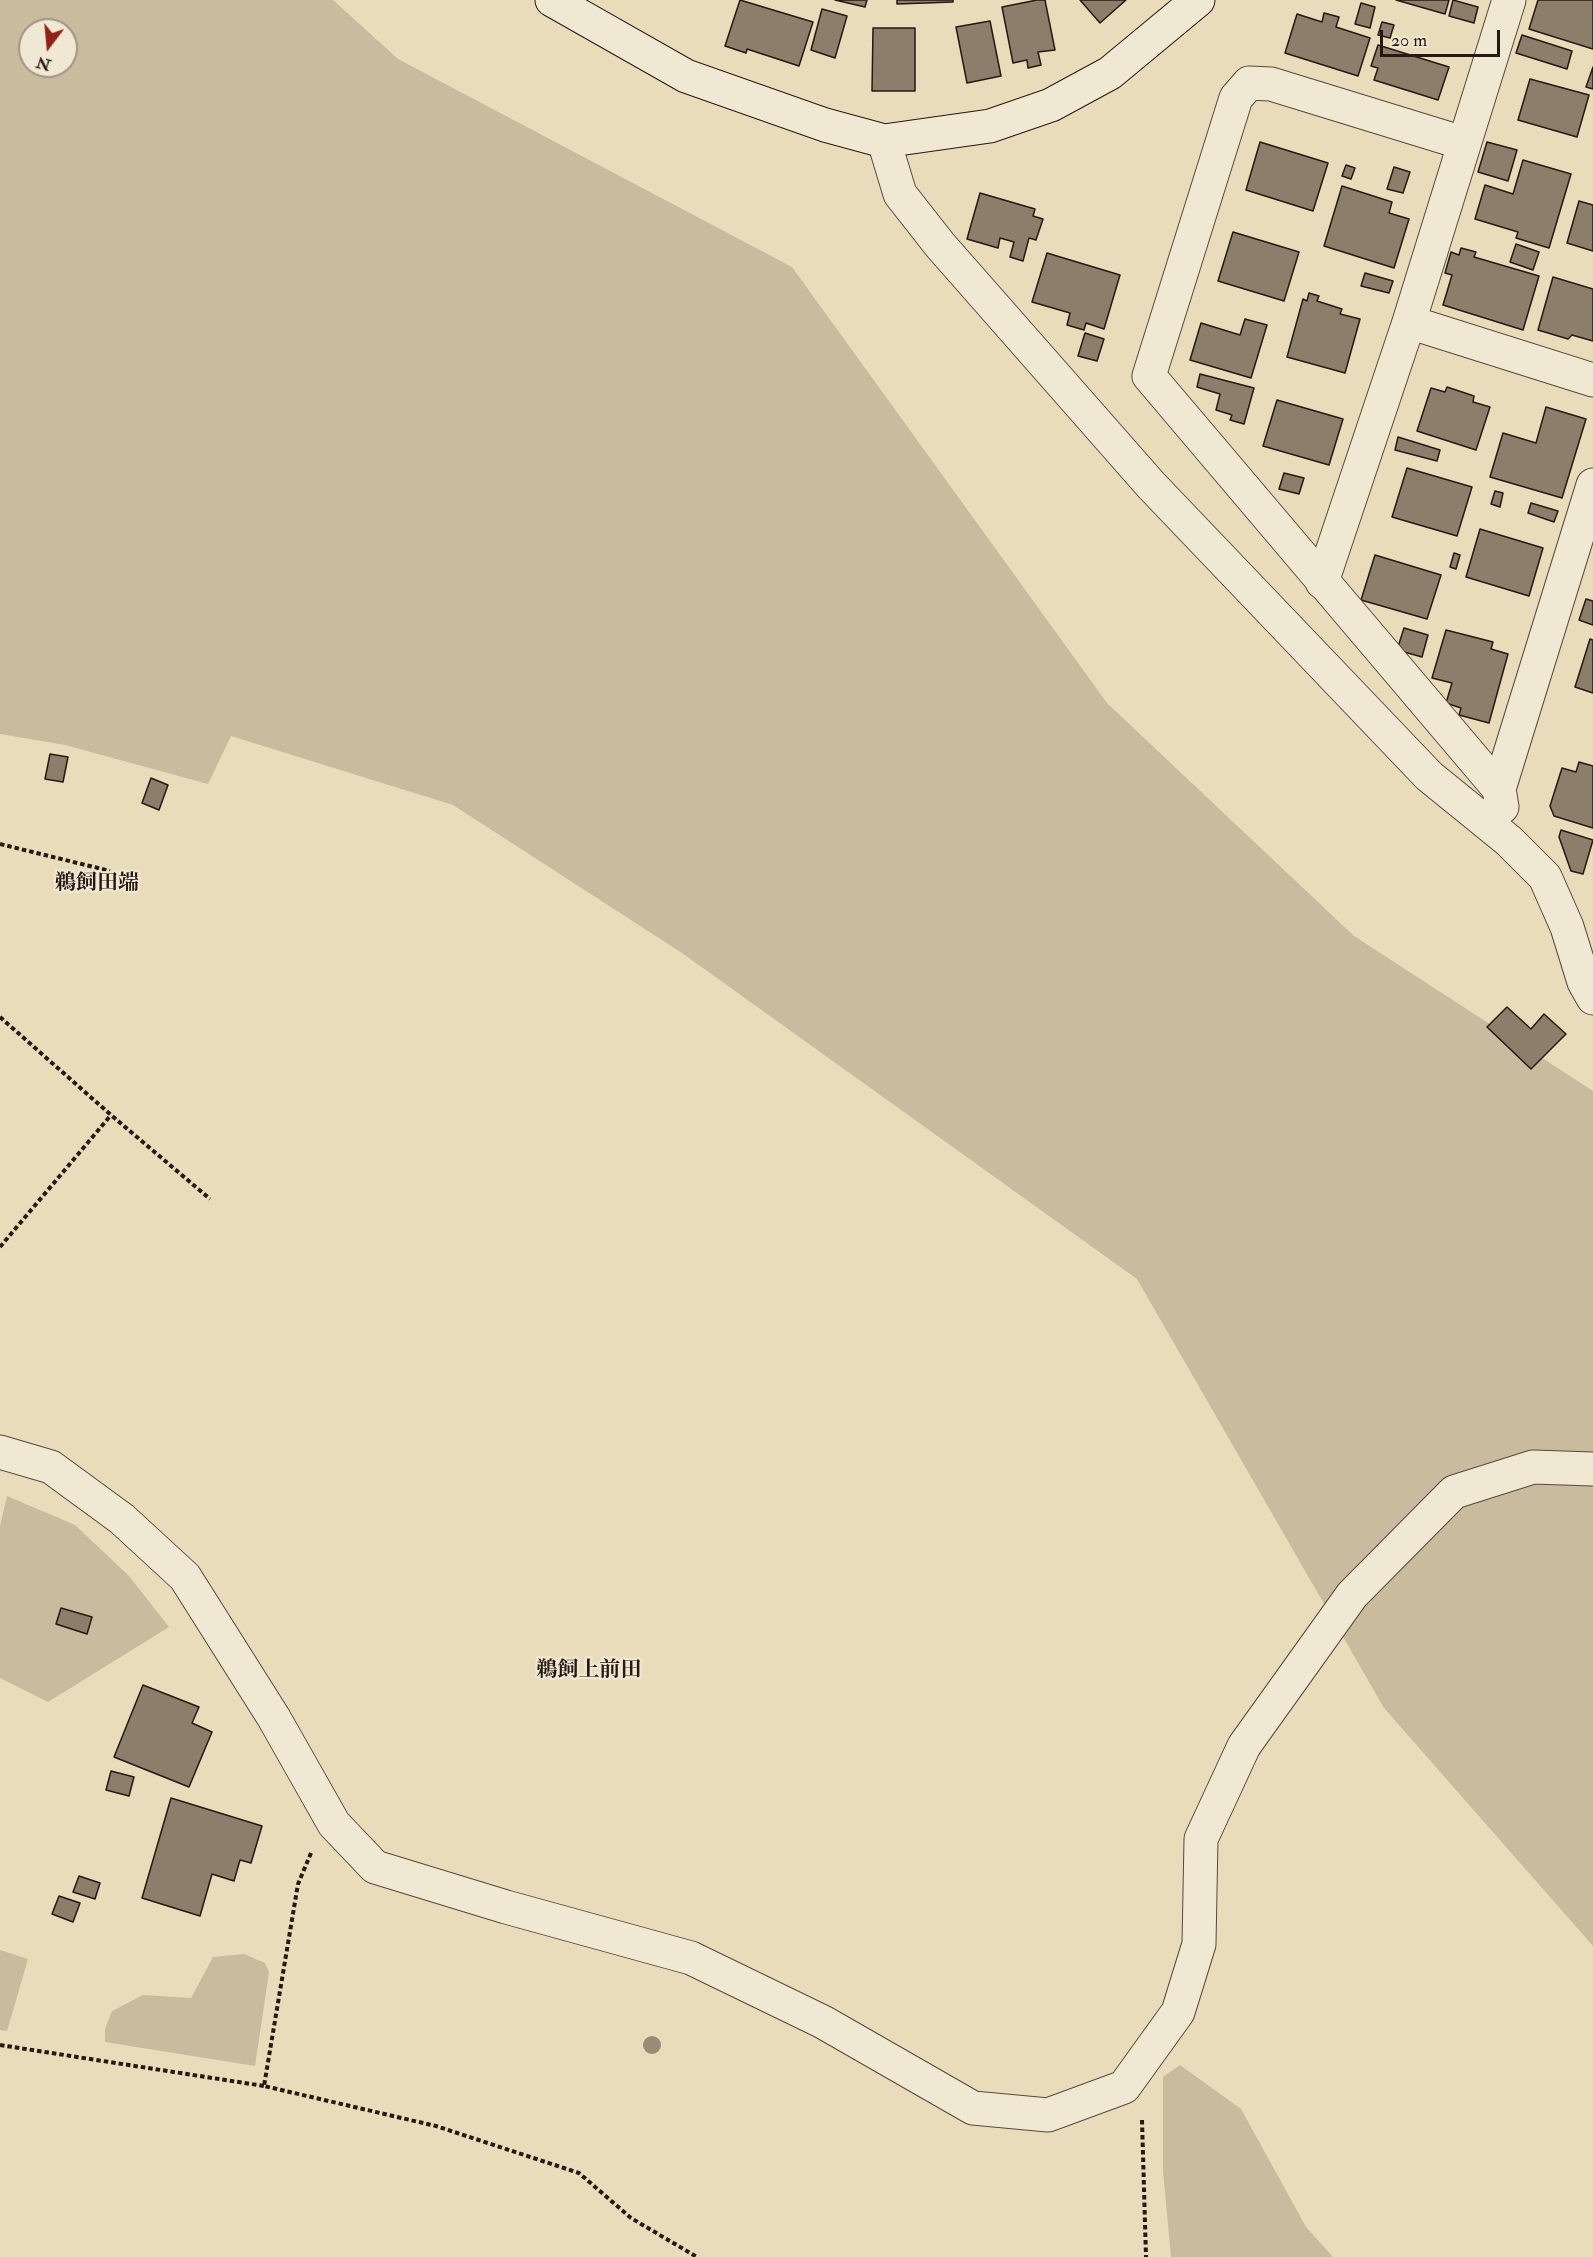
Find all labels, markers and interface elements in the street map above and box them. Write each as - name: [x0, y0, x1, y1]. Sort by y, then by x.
- north arrow: [18, 18, 78, 78]
- scale bar: [1383, 18, 1503, 56]
- text: 20 m: [1391, 29, 1427, 52]
- text: N: [34, 52, 53, 75]
- district label: 鵜飼田端: [55, 871, 139, 897]
- district label: 鵜飼上前田: [537, 1658, 641, 1684]

